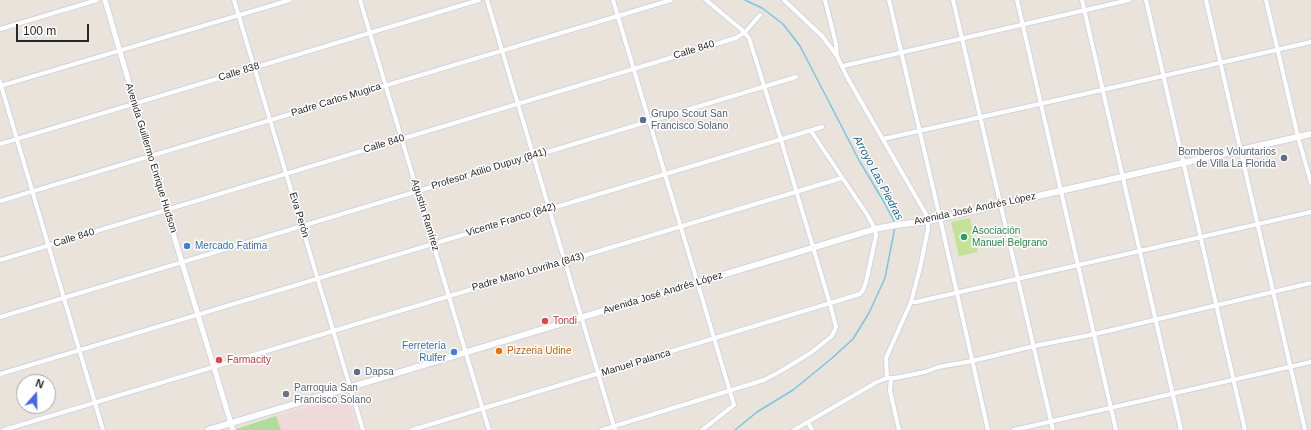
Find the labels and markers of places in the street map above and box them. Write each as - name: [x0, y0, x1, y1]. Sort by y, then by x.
- place label: Grupo Scout San Francisco Solano: [651, 108, 728, 132]
- marker: Grupo Scout San Francisco Solano: [638, 115, 648, 125]
- place label: Bomberos Voluntarios de Villa La Florida: [1178, 146, 1276, 170]
- marker: Bomberos Voluntarios de Villa La Florida: [1279, 153, 1289, 163]
- place label: Asociación Manuel Belgrano: [972, 225, 1048, 248]
- marker: Asociación Manuel Belgrano: [959, 232, 969, 242]
- place label: Mercado Fatima: [195, 240, 267, 252]
- marker: Mercado Fatima: [182, 241, 192, 251]
- place label: Tondi: [553, 315, 577, 327]
- marker: Tondi: [540, 316, 550, 326]
- place label: Ferretería Rulfer: [402, 340, 446, 364]
- place label: Pizzeria Udine: [507, 345, 571, 357]
- marker: Pizzeria Udine: [494, 346, 504, 356]
- marker: Ferretería Rulfer: [449, 347, 459, 357]
- place label: Farmacity: [227, 354, 271, 366]
- marker: Farmacity: [214, 355, 224, 365]
- place label: Dapsa: [365, 366, 394, 378]
- marker: Dapsa: [352, 367, 362, 377]
- place label: Parroquia San Francisco Solano: [294, 382, 371, 406]
- marker: Parroquia San Francisco Solano: [281, 389, 291, 399]

